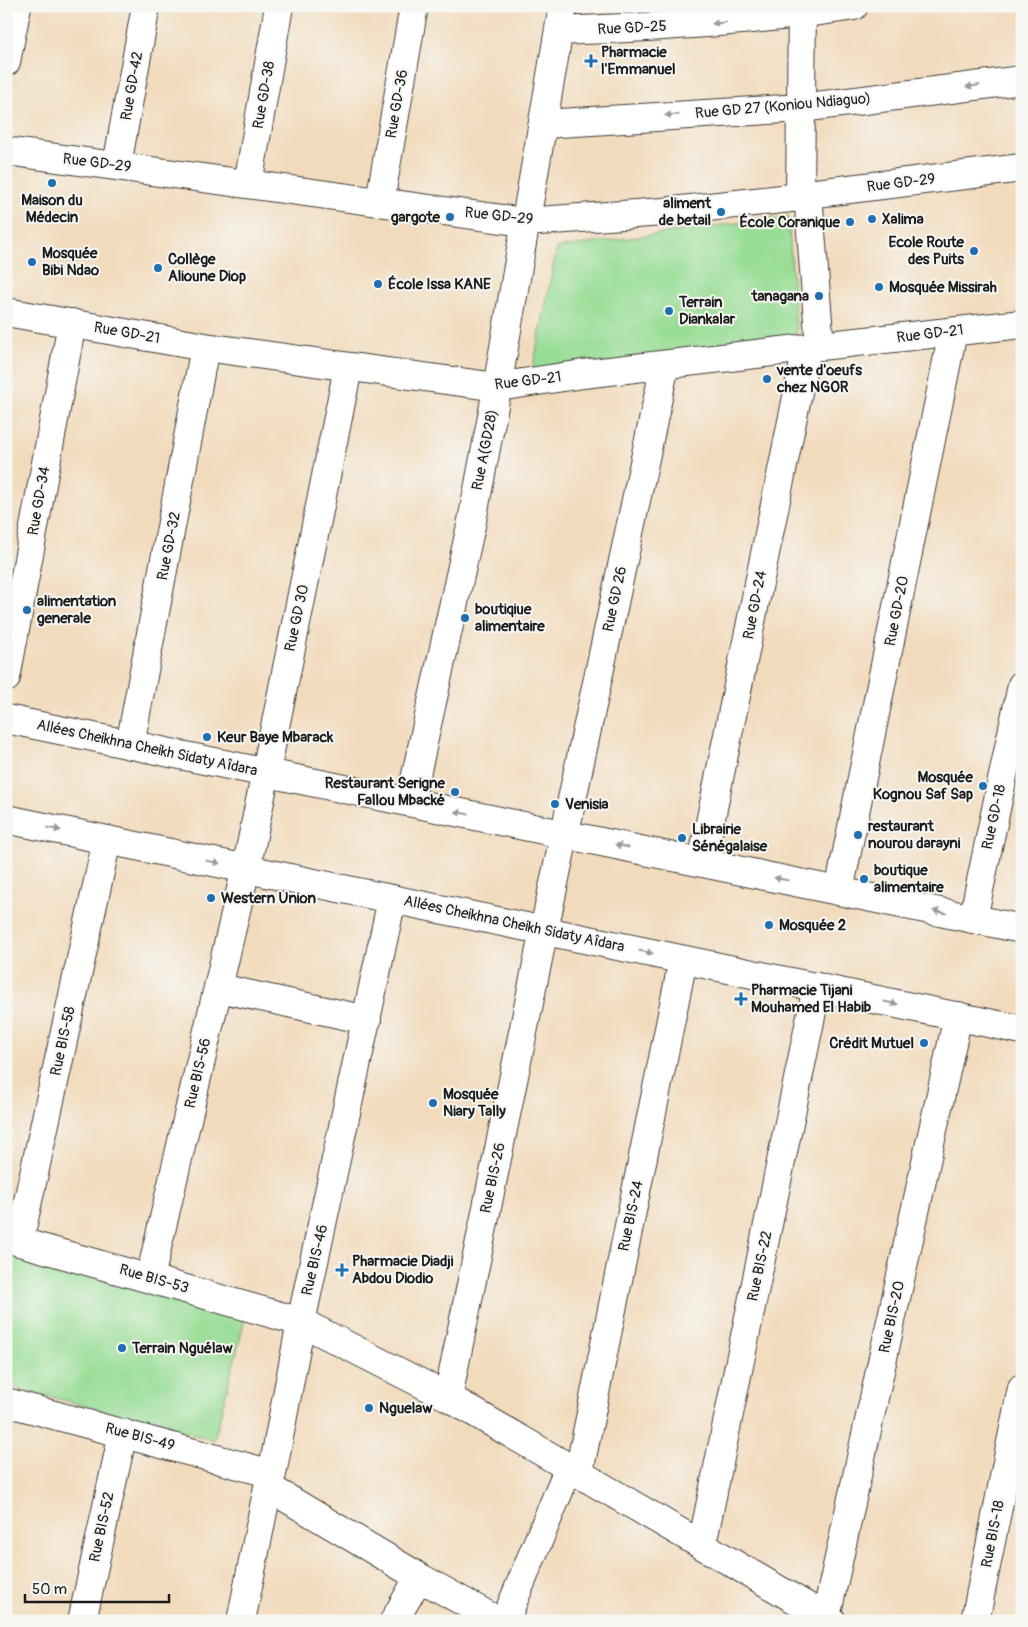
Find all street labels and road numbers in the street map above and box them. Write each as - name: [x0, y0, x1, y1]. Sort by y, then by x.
- street label: Rue GD-25: [597, 17, 667, 39]
- street label: Rue GD-42: [117, 50, 147, 122]
- street label: Rue GD-38: [249, 59, 279, 130]
- street label: Rue GD-36: [382, 68, 412, 140]
- street label: Rue GD 27 (Koniou Ndiaguo): [694, 89, 872, 123]
- street label: Rue GD-29: [62, 149, 132, 177]
- street label: Rue GD-29: [866, 169, 936, 197]
- street label: Rue GD-29: [464, 203, 534, 229]
- street label: Rue GD-21: [92, 318, 162, 348]
- street label: Rue GD-21: [896, 320, 964, 348]
- street label: Rue GD-21: [494, 367, 562, 395]
- street label: Rue A(GD28): [468, 408, 502, 492]
- street label: Rue GD-34: [24, 465, 54, 537]
- street label: Rue GD-32: [153, 510, 185, 582]
- street label: Rue GD 26: [599, 564, 631, 634]
- street label: Rue GD-24: [739, 569, 771, 641]
- street label: Rue GD-20: [881, 574, 913, 648]
- street label: Rue GD 30: [281, 583, 313, 653]
- street label: Allées Cheikhna Cheikh Sidaty Aîdara: [35, 715, 259, 781]
- street label: Rue GD-18: [978, 782, 1010, 851]
- street label: Allées Cheikhna Cheikh Sidaty Aîdara: [402, 891, 626, 957]
- street label: Rue BIS-58: [46, 1004, 80, 1077]
- street label: Rue BIS-56: [181, 1036, 215, 1110]
- street label: Rue BIS-26: [476, 1141, 510, 1215]
- street label: Rue BIS-24: [614, 1179, 648, 1253]
- street label: Rue BIS-46: [298, 1223, 332, 1297]
- street label: Rue BIS-22: [743, 1229, 777, 1303]
- street label: Rue BIS-53: [117, 1260, 191, 1298]
- street label: Rue BIS-20: [875, 1279, 909, 1355]
- street label: Rue BIS-49: [103, 1419, 177, 1455]
- street label: Rue BIS-52: [85, 1490, 119, 1564]
- street label: Rue BIS-18: [977, 1498, 1009, 1569]

